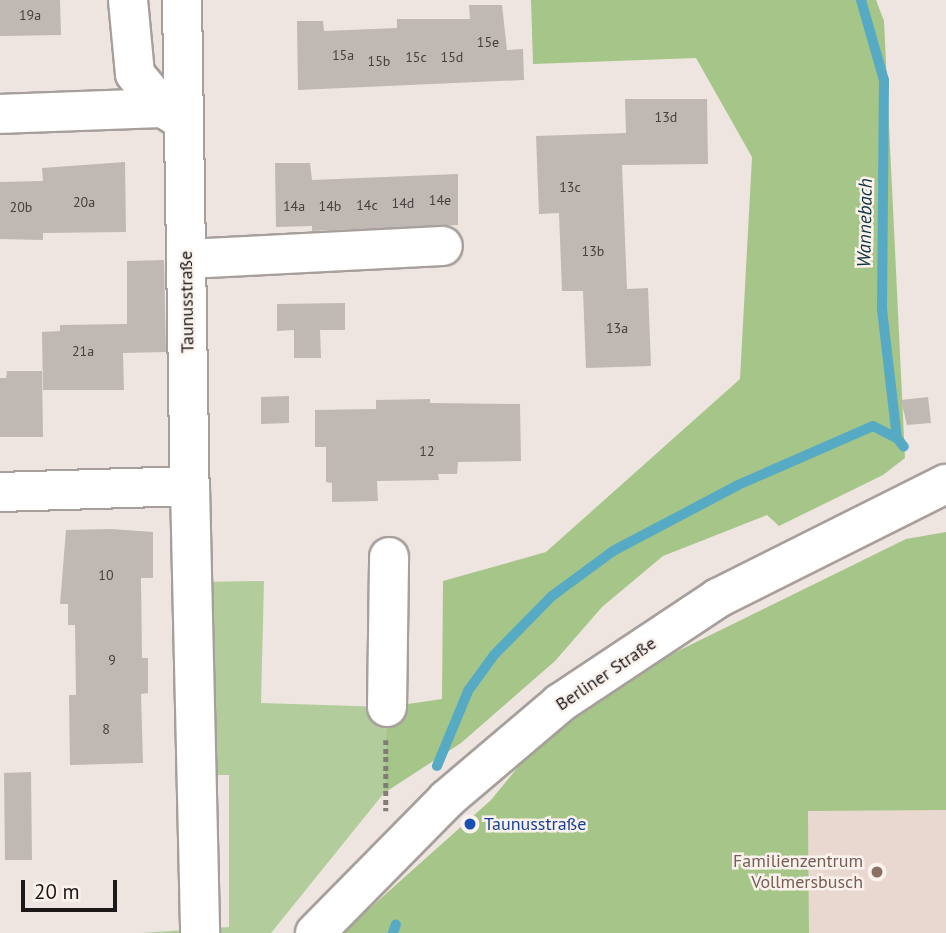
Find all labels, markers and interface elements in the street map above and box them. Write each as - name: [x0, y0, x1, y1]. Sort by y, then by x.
- house number: 19a: [19, 7, 41, 23]
- house number: 15e: [477, 34, 499, 50]
- house number: 15a: [332, 47, 354, 63]
- house number: 15c: [405, 49, 427, 65]
- house number: 15d: [441, 49, 463, 65]
- house number: 15b: [368, 53, 390, 69]
- house number: 13d: [655, 109, 677, 125]
- water label: Wannebach: [853, 178, 877, 268]
- house number: 13c: [559, 179, 581, 195]
- house number: 14e: [429, 192, 451, 208]
- house number: 20a: [73, 194, 95, 210]
- house number: 14d: [392, 195, 414, 211]
- house number: 14c: [356, 197, 378, 213]
- house number: 14a: [283, 198, 305, 214]
- house number: 14b: [319, 198, 341, 214]
- house number: 20b: [10, 199, 32, 215]
- house number: 13b: [582, 243, 604, 259]
- street label: Taunusstraße: [175, 251, 199, 353]
- house number: 13a: [606, 320, 628, 336]
- house number: 21a: [72, 343, 94, 359]
- house number: 12: [419, 443, 435, 459]
- house number: 10: [98, 567, 114, 583]
- street label: Berliner Straße: [552, 633, 660, 715]
- house number: 9: [108, 652, 116, 668]
- house number: 8: [102, 721, 110, 737]
- place label: Taunusstraße: [484, 813, 586, 835]
- marker: Taunusstraße: [462, 816, 478, 832]
- place label: Familienzentrum Vollmersbusch: [733, 851, 863, 894]
- marker: Familienzentrum Vollmersbusch: [869, 864, 885, 880]
- scale bar: [24, 866, 121, 910]
- text: 20 m: [34, 878, 80, 905]

